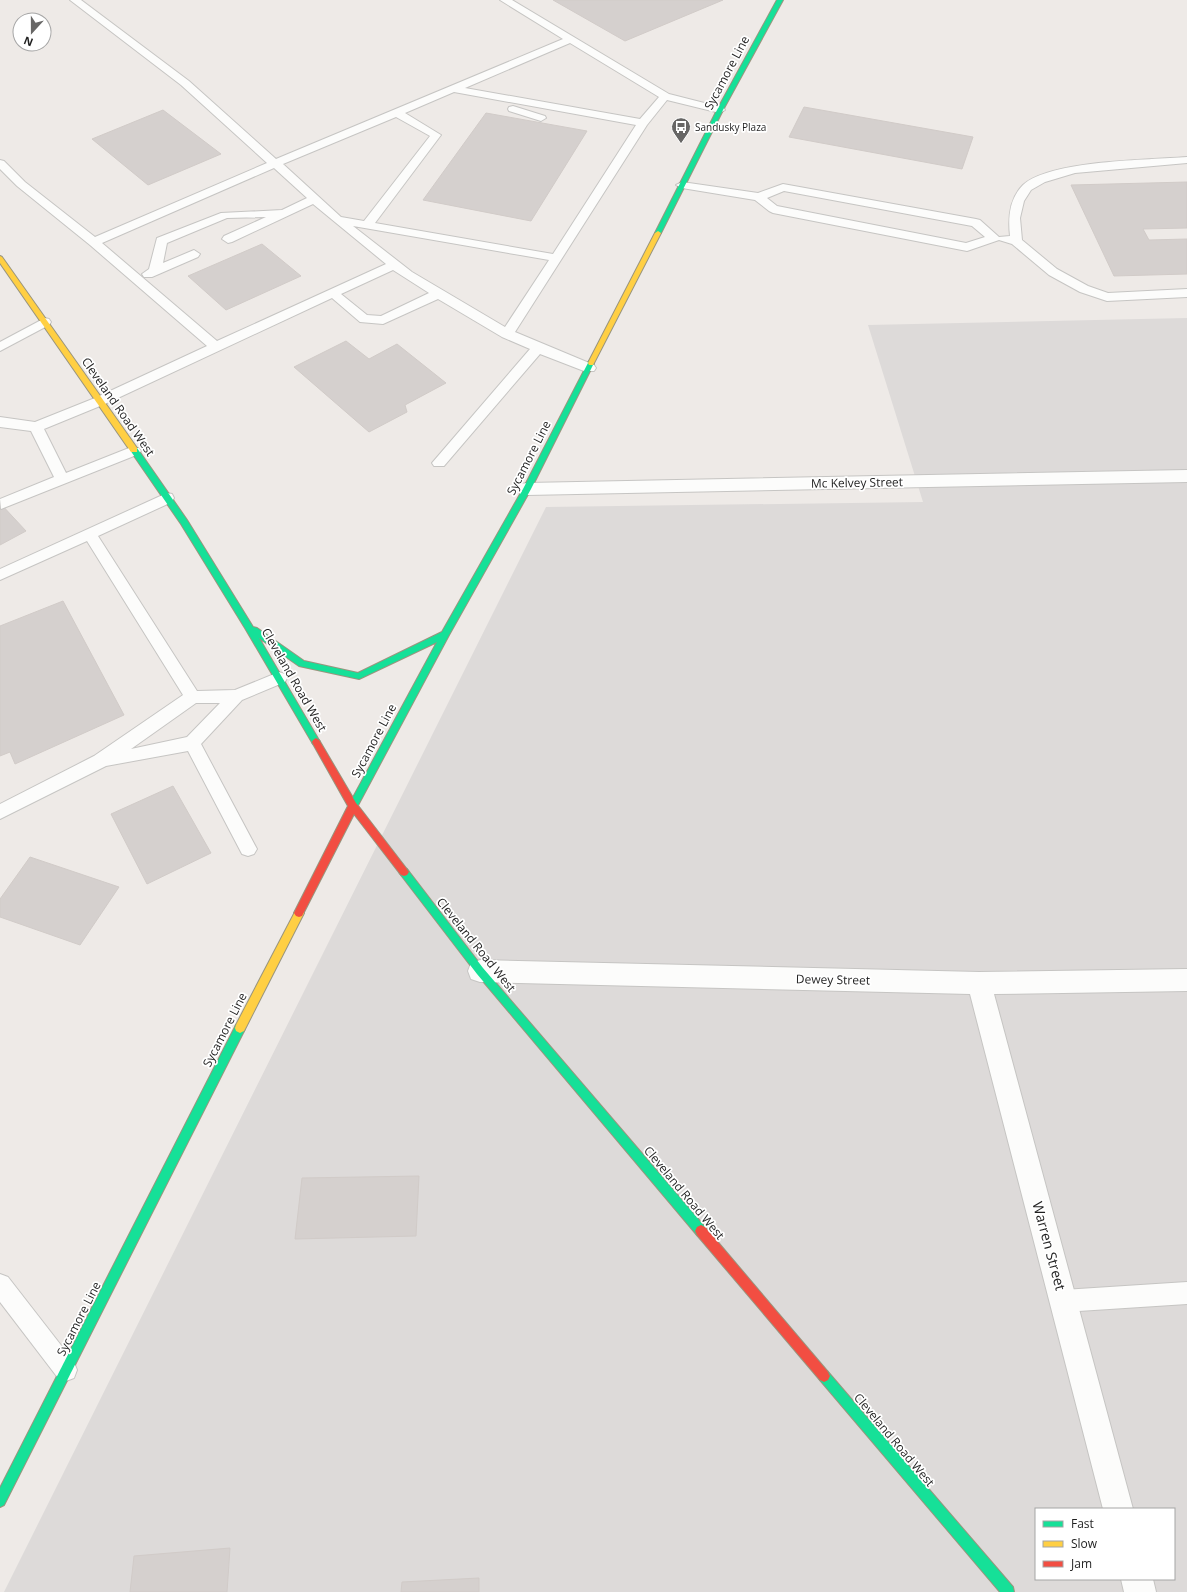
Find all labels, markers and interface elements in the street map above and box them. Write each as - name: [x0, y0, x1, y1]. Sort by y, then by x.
- north arrow: [12, 12, 52, 52]
- text: N: [21, 33, 35, 50]
- street label: Sycamore Line: [700, 33, 753, 113]
- bus stop icon: Sandusky Plaza: [670, 116, 692, 144]
- place label: Sandusky Plaza: [695, 120, 766, 134]
- street label: Cleveland Road West: [78, 354, 159, 460]
- street label: Sycamore Line: [502, 417, 555, 498]
- street label: Mc Kelvey Street: [811, 473, 903, 492]
- street label: Cleveland Road West: [258, 625, 331, 735]
- street label: Sycamore Line: [347, 701, 400, 781]
- street label: Cleveland Road West: [433, 894, 520, 996]
- street label: Dewey Street: [796, 970, 870, 989]
- street label: Sycamore Line: [198, 989, 251, 1070]
- street label: Cleveland Road West: [640, 1142, 729, 1243]
- street label: Warren Street: [1028, 1199, 1070, 1292]
- street label: Sycamore Line: [52, 1278, 105, 1359]
- street label: Cleveland Road West: [850, 1389, 939, 1490]
- legend: [1035, 1508, 1175, 1580]
- text: Fast: [1071, 1515, 1094, 1532]
- text: Slow: [1071, 1535, 1098, 1552]
- text: Jam: [1070, 1555, 1092, 1572]

